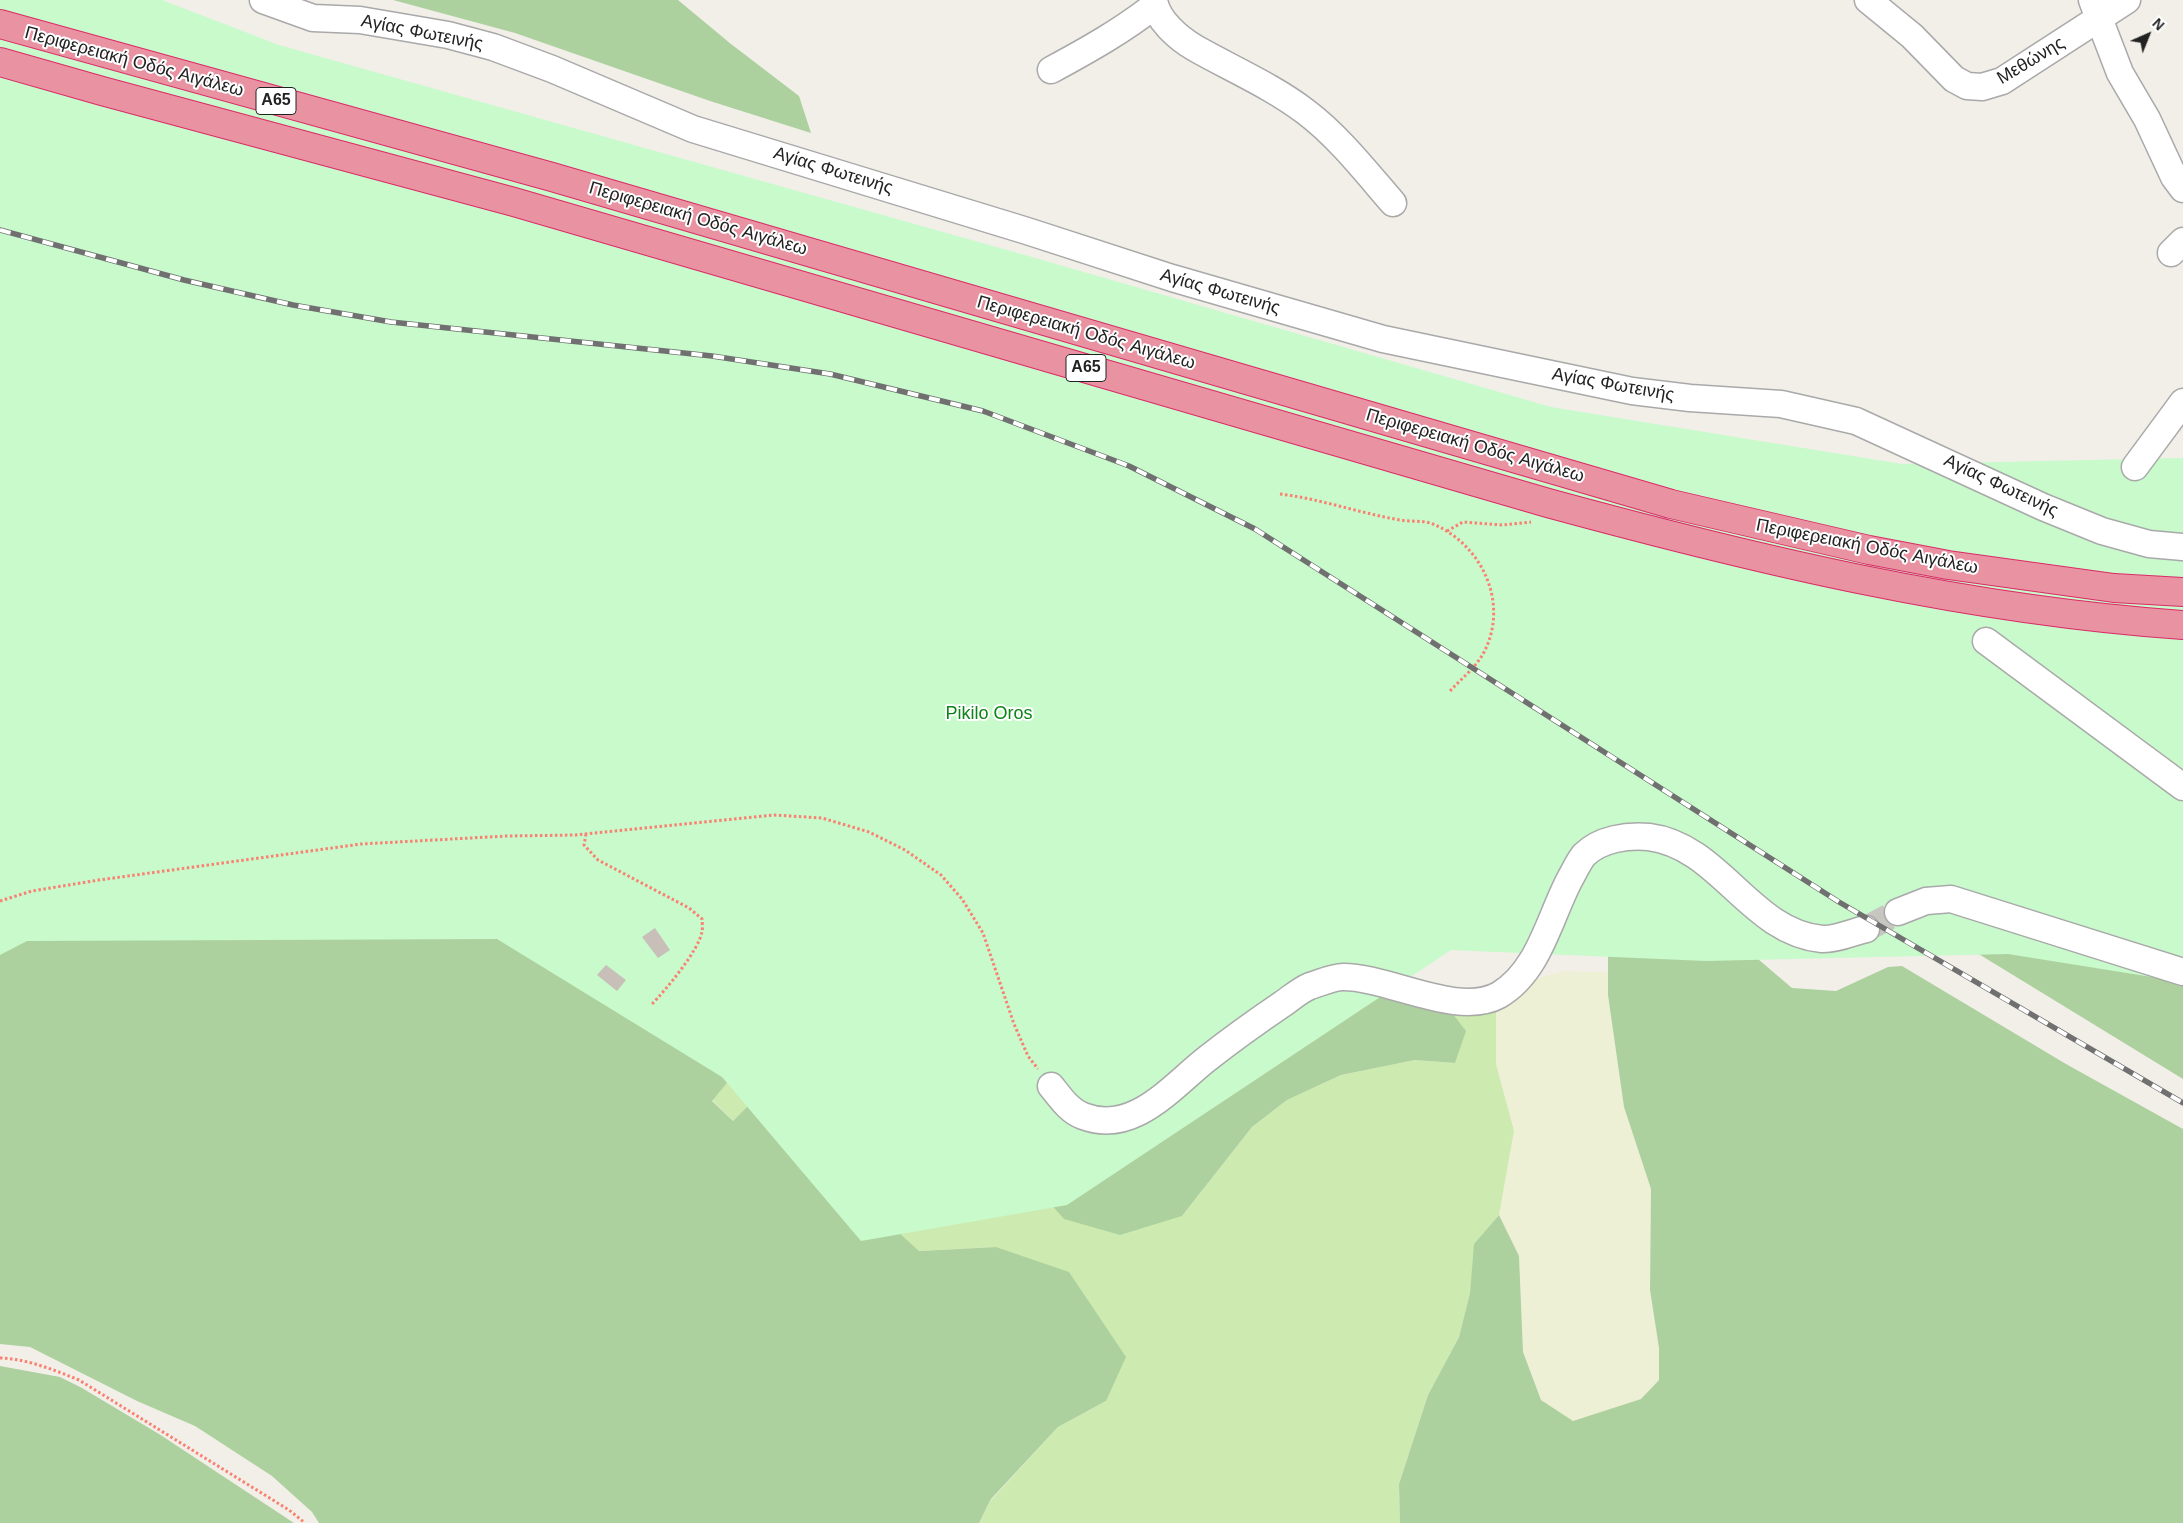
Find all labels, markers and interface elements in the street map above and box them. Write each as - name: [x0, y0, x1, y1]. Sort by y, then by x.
- north arrow: [2123, 10, 2173, 60]
- street label: Αγίας Φωτεινής: [359, 11, 485, 55]
- text: N: [2149, 15, 2168, 33]
- street label: Περιφερειακή Οδός Αιγάλεω: [22, 22, 246, 102]
- street label: Μεθώνης: [1993, 32, 2069, 90]
- road number: Α65: [256, 88, 296, 114]
- street label: Αγίας Φωτεινής: [771, 143, 895, 199]
- street label: Περιφερειακή Οδός Αιγάλεω: [586, 177, 810, 261]
- street label: Αγίας Φωτεινής: [1158, 265, 1282, 319]
- street label: Περιφερειακή Οδός Αιγάλεω: [974, 291, 1198, 375]
- road number: Α65: [1066, 354, 1106, 382]
- street label: Αγίας Φωτεινής: [1550, 364, 1676, 406]
- street label: Περιφερειακή Οδός Αιγάλεω: [1363, 404, 1587, 488]
- street label: Αγίας Φωτεινής: [1940, 450, 2062, 522]
- street label: Περιφερειακή Οδός Αιγάλεω: [1754, 515, 1980, 579]
- park label: Pikilo Oros: [945, 703, 1033, 725]

